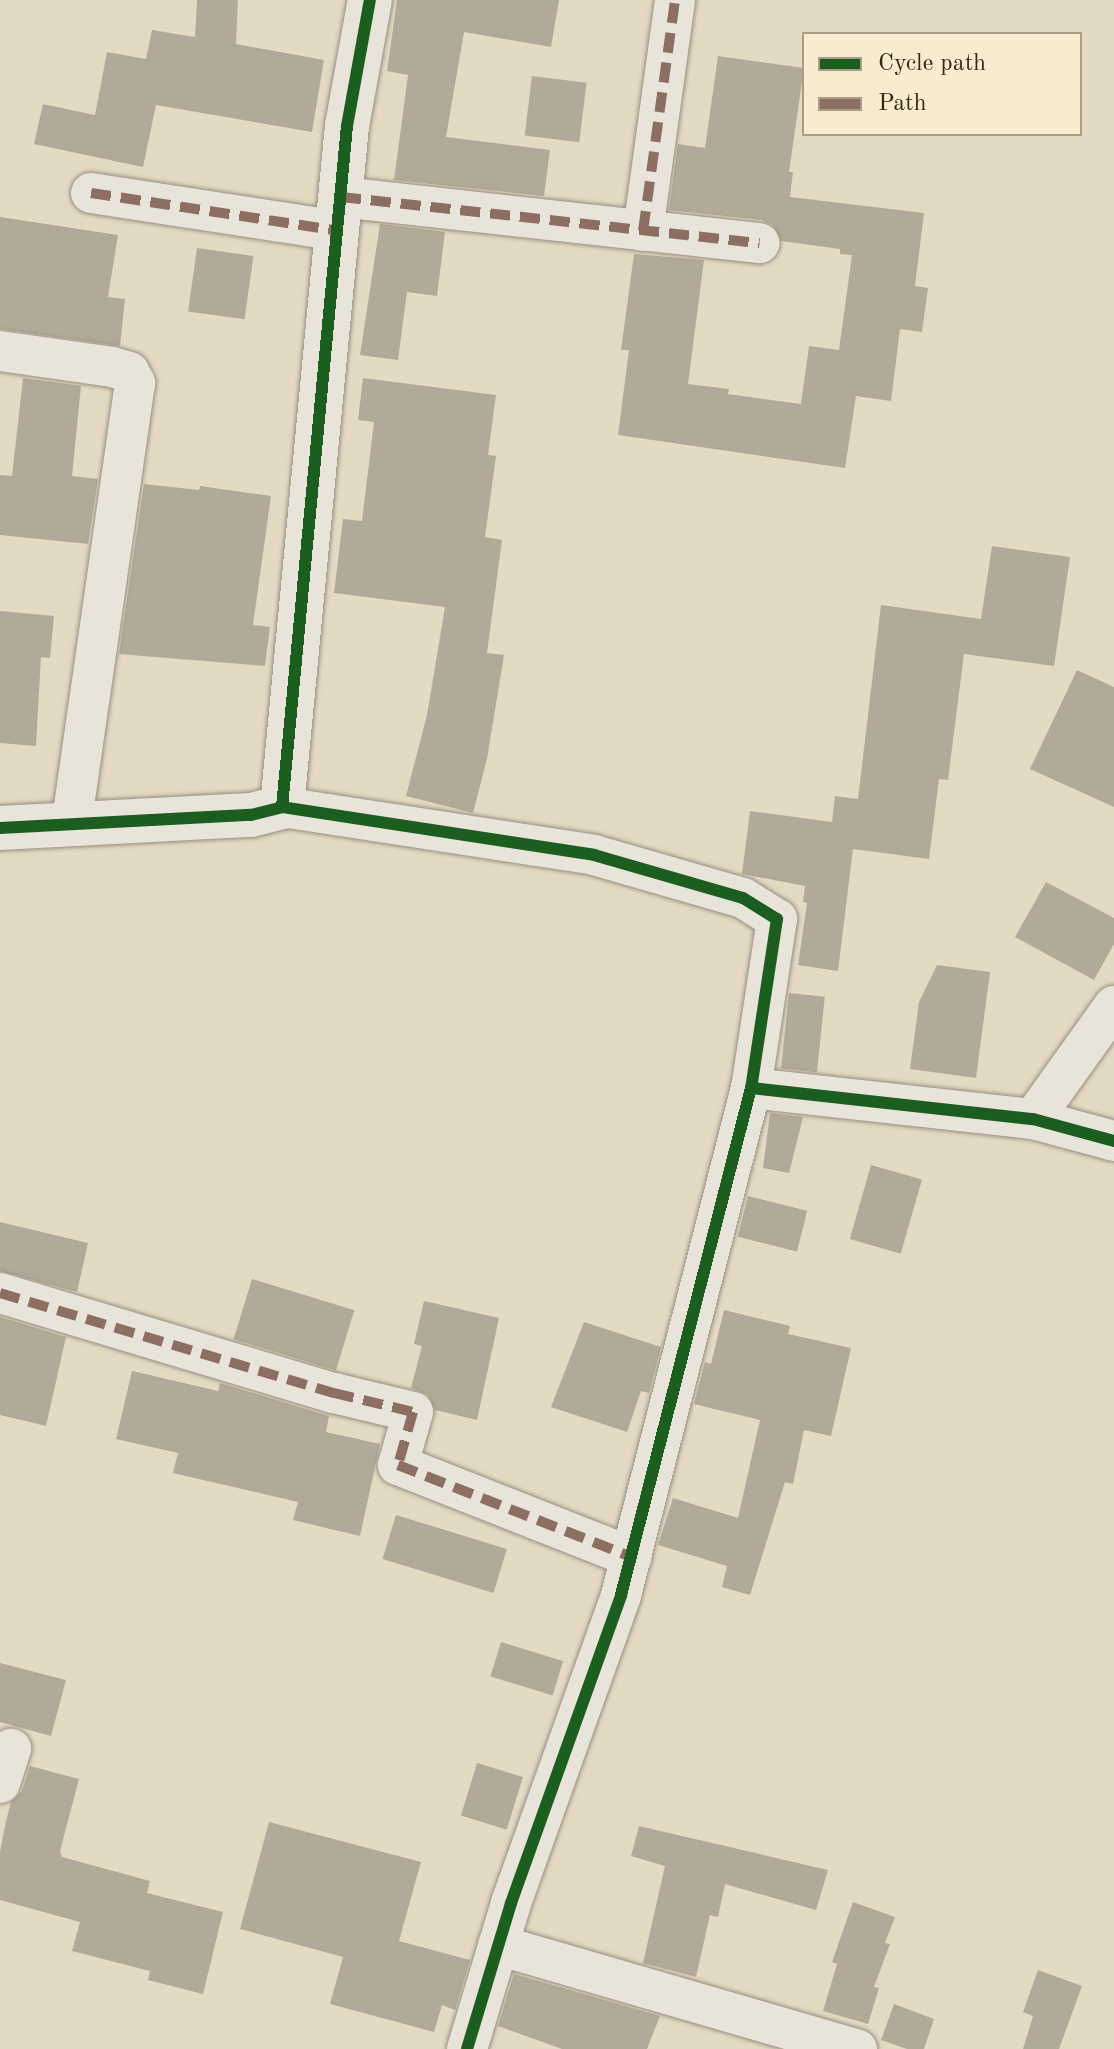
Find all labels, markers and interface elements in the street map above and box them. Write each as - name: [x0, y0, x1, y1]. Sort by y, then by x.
- legend: [802, 32, 1082, 136]
- text: Cycle path: [878, 52, 986, 76]
- text: Path: [878, 92, 927, 116]

